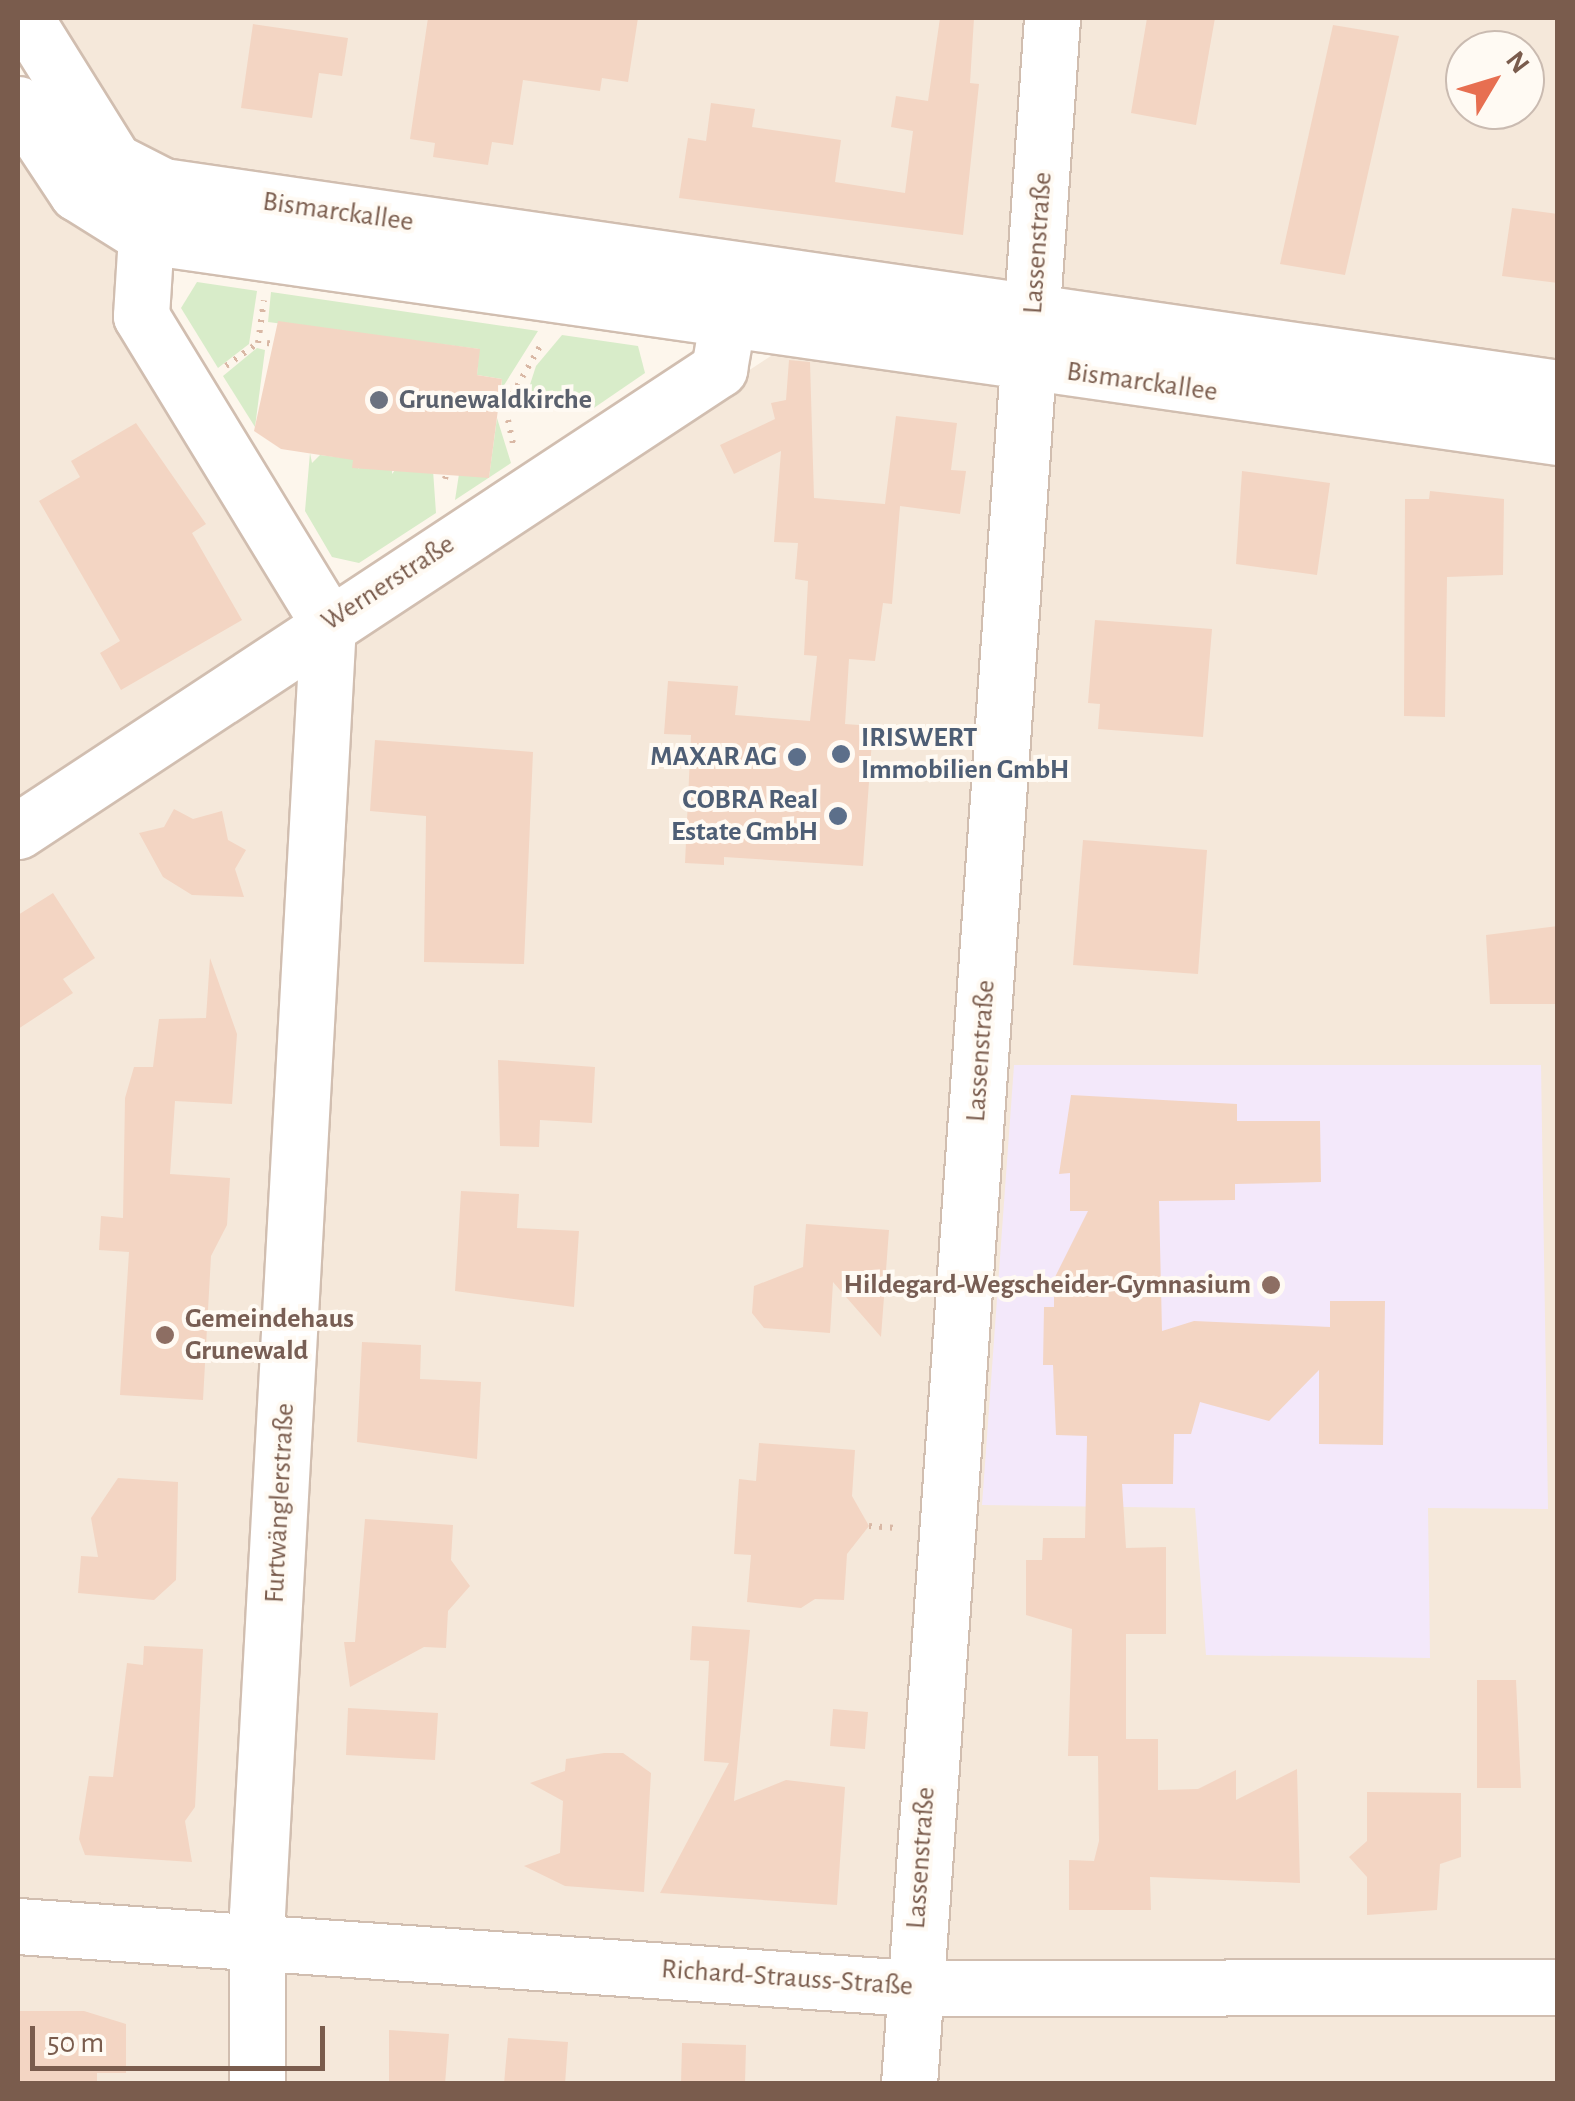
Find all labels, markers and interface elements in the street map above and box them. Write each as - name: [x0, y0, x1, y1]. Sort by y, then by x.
- north arrow: [1445, 30, 1545, 130]
- text: N: [1500, 46, 1534, 79]
- street label: Lassenstraße: [1016, 171, 1060, 315]
- street label: Bismarckallee: [260, 185, 416, 239]
- street label: Bismarckallee: [1064, 355, 1220, 409]
- place label: Grunewaldkirche: [399, 383, 592, 417]
- marker: Grunewaldkirche: [368, 389, 390, 411]
- street label: Wernerstraße: [315, 528, 461, 638]
- place label: IRISWERT Immobilien GmbH: [861, 721, 1069, 787]
- place label: MAXAR AG: [650, 740, 777, 774]
- marker: IRISWERT Immobilien GmbH: [830, 743, 852, 765]
- marker: MAXAR AG: [786, 746, 808, 768]
- place label: COBRA Real Estate GmbH: [671, 783, 818, 849]
- marker: COBRA Real Estate GmbH: [827, 805, 849, 827]
- street label: Lassenstraße: [959, 979, 1003, 1123]
- place label: Hildegard-Wegscheider-Gymnasium: [843, 1268, 1251, 1302]
- marker: Hildegard-Wegscheider-Gymnasium: [1260, 1274, 1282, 1296]
- place label: Gemeindehaus Grunewald: [185, 1302, 354, 1368]
- marker: Gemeindehaus Grunewald: [154, 1324, 176, 1346]
- street label: Furtwänglerstraße: [258, 1402, 302, 1604]
- street label: Lassenstraße: [899, 1786, 943, 1930]
- street label: Richard-Strauss-Straße: [660, 1952, 914, 2004]
- scale bar: [35, 2006, 330, 2068]
- text: 50 m: [47, 2028, 104, 2058]

